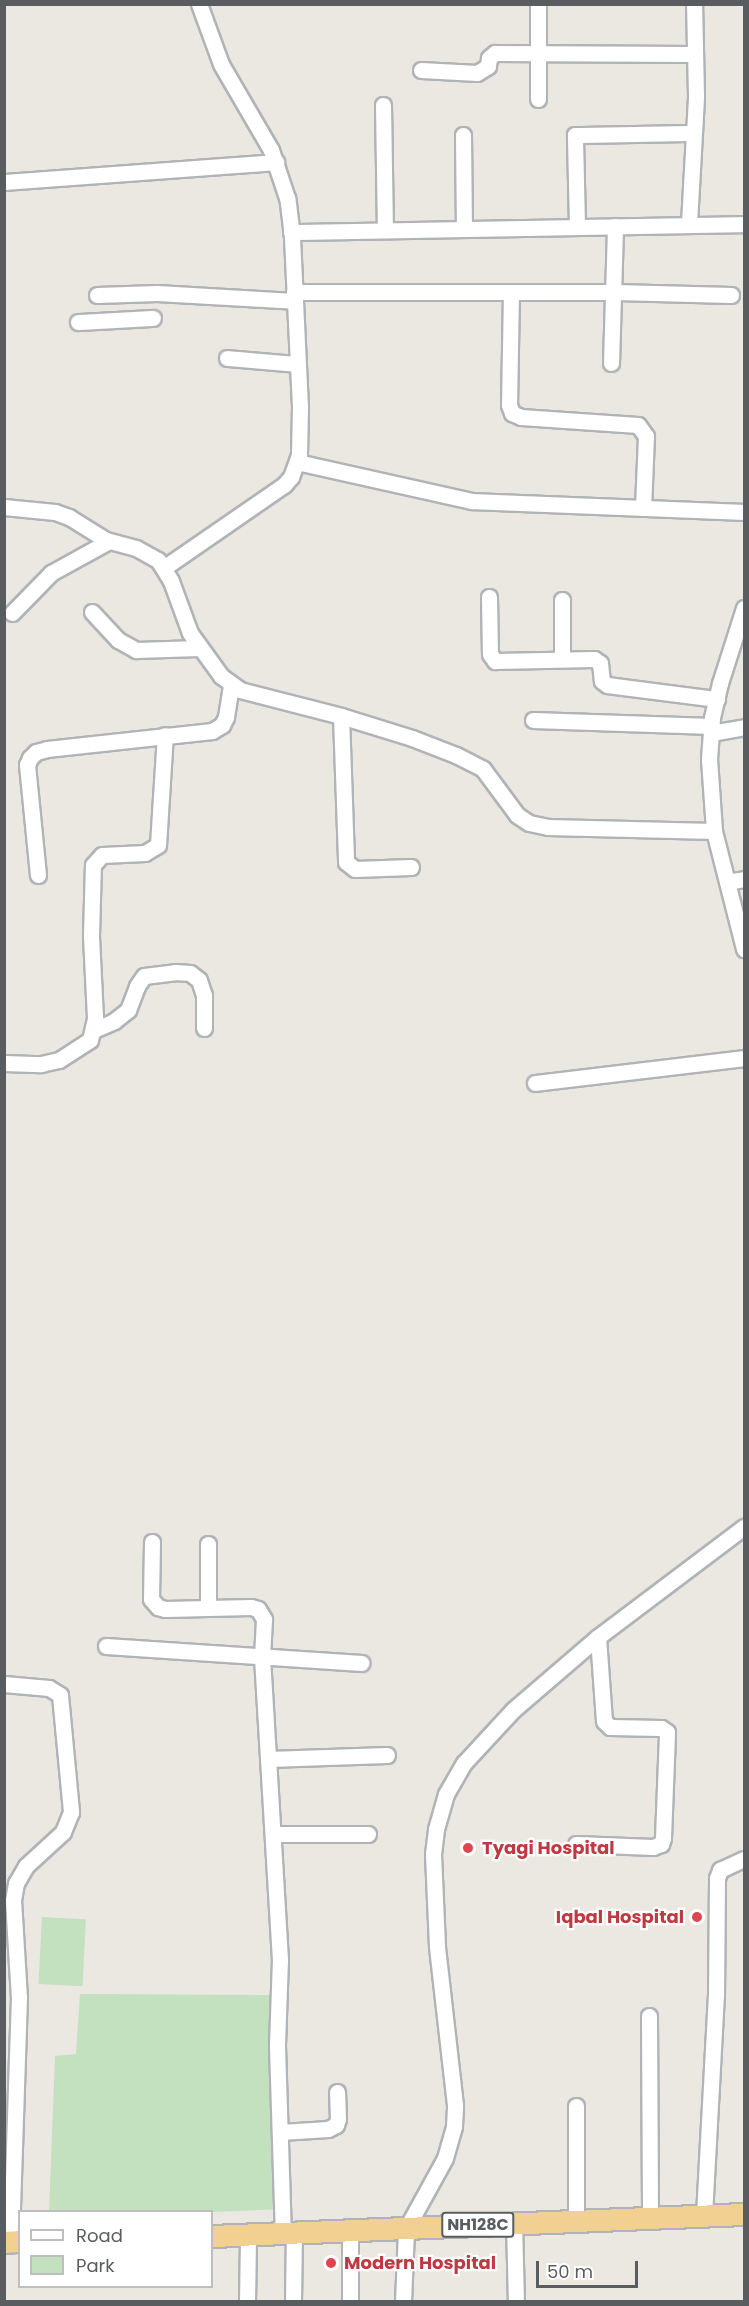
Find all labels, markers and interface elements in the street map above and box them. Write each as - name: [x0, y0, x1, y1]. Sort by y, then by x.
- place label: Tyagi Hospital: [482, 1837, 615, 1859]
- marker: Tyagi Hospital: [459, 1839, 477, 1857]
- place label: Iqbal Hospital: [556, 1906, 684, 1928]
- marker: Iqbal Hospital: [688, 1908, 706, 1926]
- legend: [18, 2210, 213, 2288]
- road number: NH128C: [440, 2212, 516, 2238]
- text: Road: [76, 2223, 123, 2248]
- scale bar: [539, 2249, 641, 2287]
- place label: Modern Hospital: [344, 2252, 496, 2274]
- text: Park: [76, 2253, 115, 2278]
- marker: Modern Hospital: [322, 2254, 340, 2272]
- text: 50 m: [547, 2259, 593, 2284]

